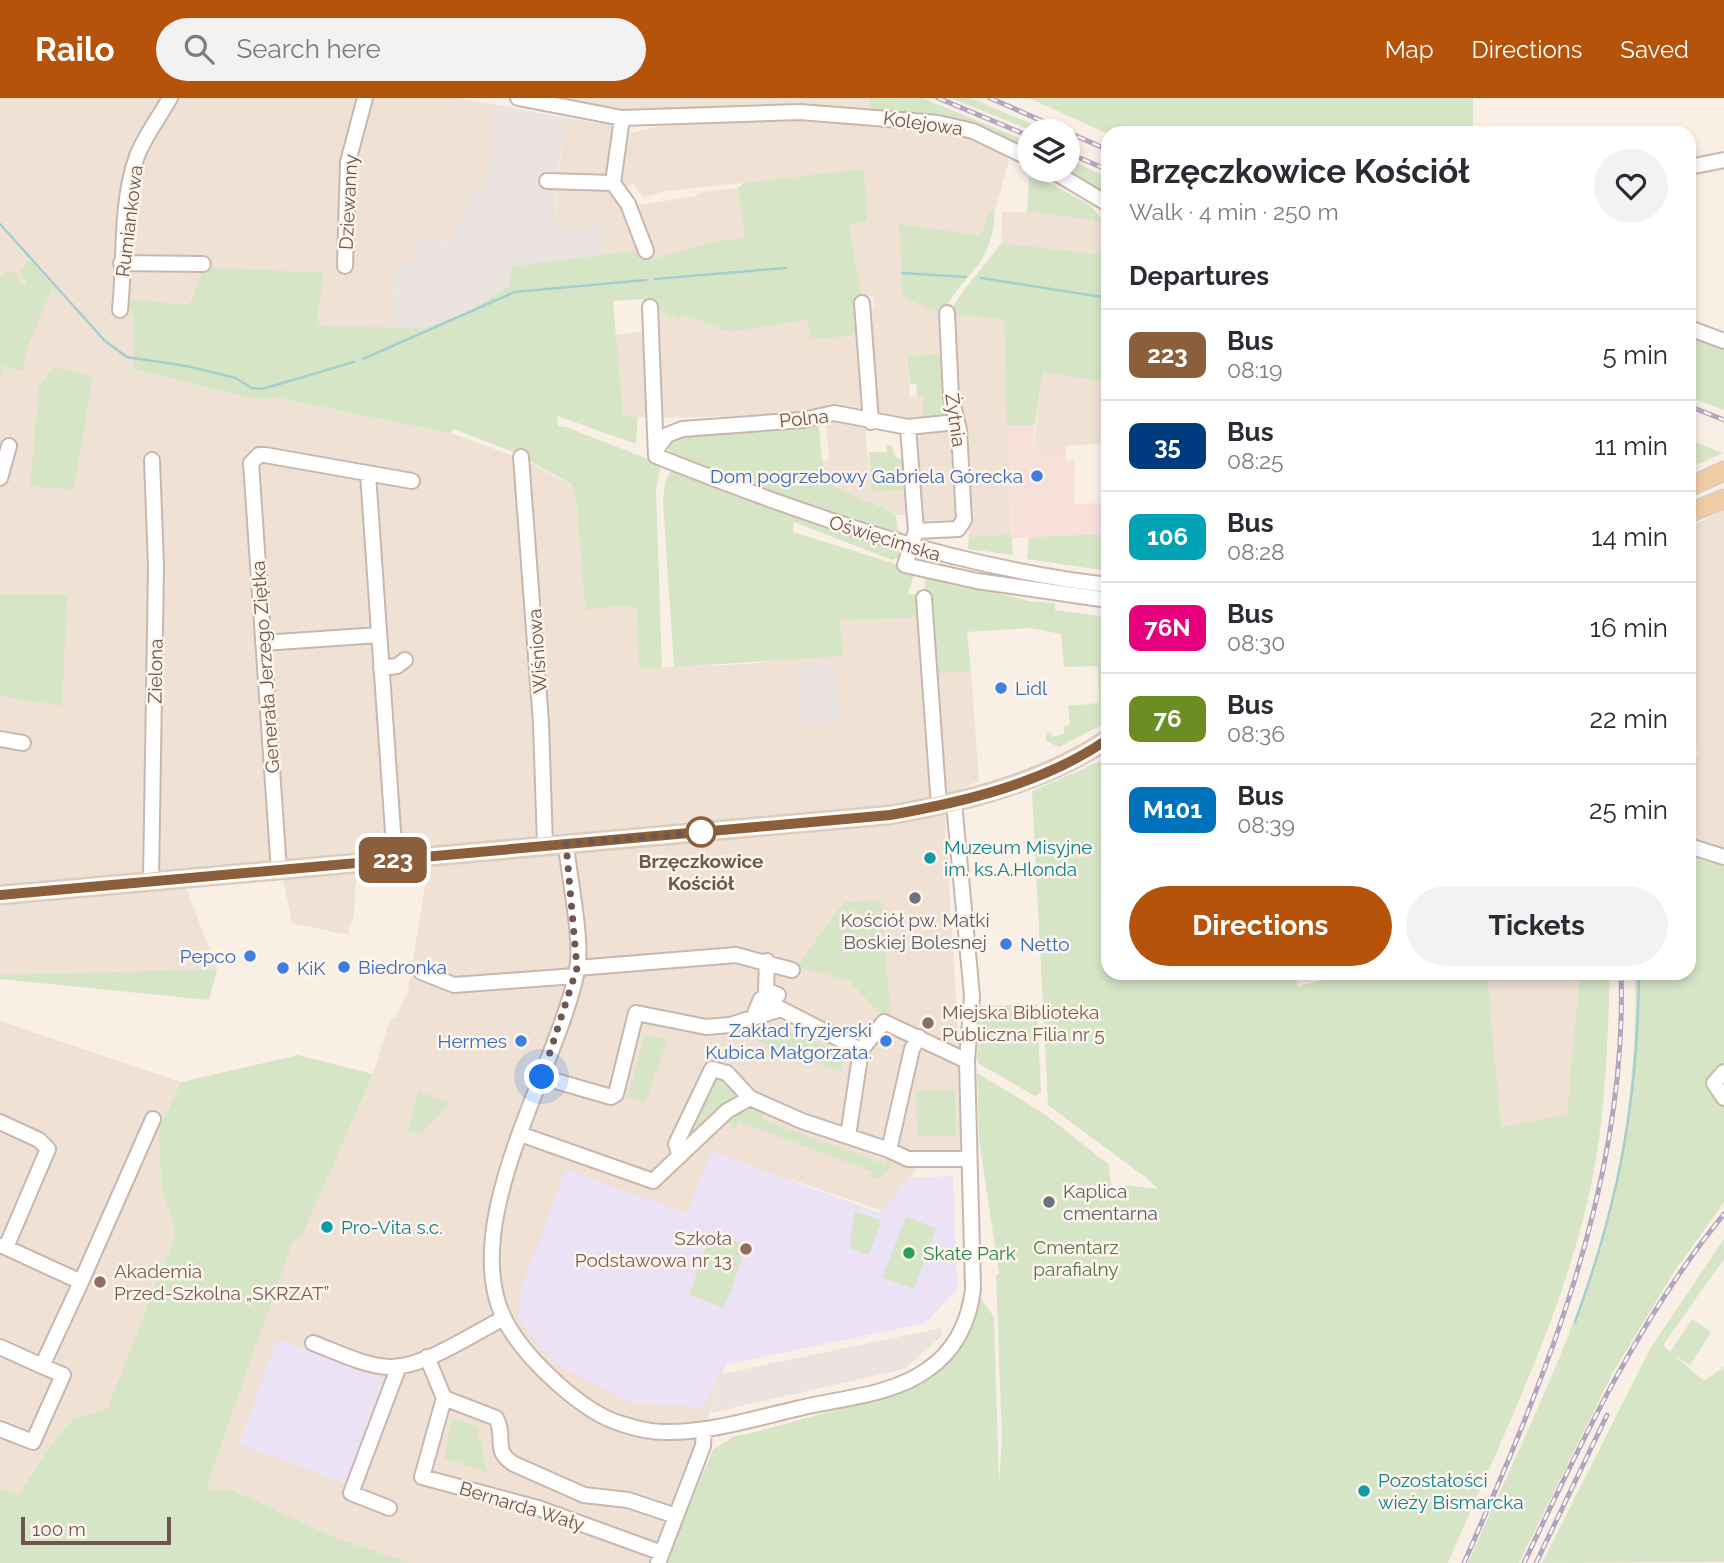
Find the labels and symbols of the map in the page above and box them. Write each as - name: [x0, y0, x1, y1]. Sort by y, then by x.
- street label: Kolejowa: [882, 107, 964, 139]
- street label: Dziewanny: [335, 154, 361, 250]
- street label: Rumiankowa: [111, 164, 147, 278]
- street label: Żytnia: [941, 392, 971, 448]
- street label: Polna: [778, 404, 830, 432]
- place label: Dom pogrzebowy Gabriela Górecka: [710, 465, 1023, 487]
- marker: Dom pogrzebowy Gabriela Górecka: [1029, 468, 1045, 484]
- street label: Oświęcimska: [827, 511, 943, 565]
- street label: Generała Jerzego Ziętka: [247, 560, 283, 774]
- street label: Wiśniowa: [523, 608, 551, 694]
- street label: Zielona: [143, 638, 167, 704]
- place label: Lidl: [1015, 677, 1048, 699]
- marker: Lidl: [993, 680, 1009, 696]
- marker: Brzęczkowice Kościół: [686, 817, 716, 847]
- place label: Muzeum Misyjne im. ks.A.Hlonda: [944, 836, 1092, 880]
- line badge: 223: [353, 837, 433, 883]
- place label: Brzęczkowice Kościół: [639, 850, 764, 894]
- marker: Muzeum Misyjne im. ks.A.Hlonda: [922, 850, 938, 866]
- marker: Kościół pw. Matki Boskiej Bolesnej: [907, 890, 923, 906]
- place label: Kościół pw. Matki Boskiej Bolesnej: [840, 909, 990, 953]
- place label: Netto: [1020, 933, 1069, 955]
- marker: Netto: [998, 936, 1014, 952]
- place label: Pepco: [180, 945, 236, 967]
- marker: Pepco: [242, 948, 258, 964]
- place label: Biedronka: [358, 956, 447, 978]
- place label: KiK: [297, 957, 326, 979]
- marker: Biedronka: [336, 959, 352, 975]
- marker: KiK: [275, 960, 291, 976]
- place label: Miejska Biblioteka Publiczna Filia nr 5: [942, 1001, 1105, 1045]
- marker: Miejska Biblioteka Publiczna Filia nr 5: [920, 1015, 936, 1031]
- place label: Zakład fryzjerski Kubica Małgorzata.: [705, 1019, 872, 1063]
- place label: Hermes: [438, 1030, 507, 1052]
- marker: Hermes: [513, 1033, 529, 1049]
- marker: Zakład fryzjerski Kubica Małgorzata.: [878, 1033, 894, 1049]
- your location: [524, 1059, 559, 1094]
- place label: Kaplica cmentarna: [1063, 1180, 1158, 1224]
- marker: Kaplica cmentarna: [1041, 1194, 1057, 1210]
- place label: Pro-Vita s.c.: [341, 1216, 443, 1238]
- marker: Pro-Vita s.c.: [319, 1219, 335, 1235]
- place label: Szkoła Podstawowa nr 13: [575, 1227, 732, 1271]
- park label: Cmentarz parafialny: [1033, 1236, 1119, 1280]
- marker: Szkoła Podstawowa nr 13: [738, 1241, 754, 1257]
- place label: Skate Park: [923, 1242, 1016, 1264]
- marker: Skate Park: [901, 1245, 917, 1261]
- place label: Akademia Przed-Szkolna „SKRZAT”: [114, 1260, 329, 1304]
- marker: Akademia Przed-Szkolna „SKRZAT”: [92, 1274, 108, 1290]
- place label: Pozostałości wieży Bismarcka: [1378, 1469, 1524, 1513]
- street label: Bernarda Wały: [457, 1477, 587, 1535]
- marker: Pozostałości wieży Bismarcka: [1356, 1483, 1372, 1499]
- scale bar: [21, 1514, 172, 1546]

